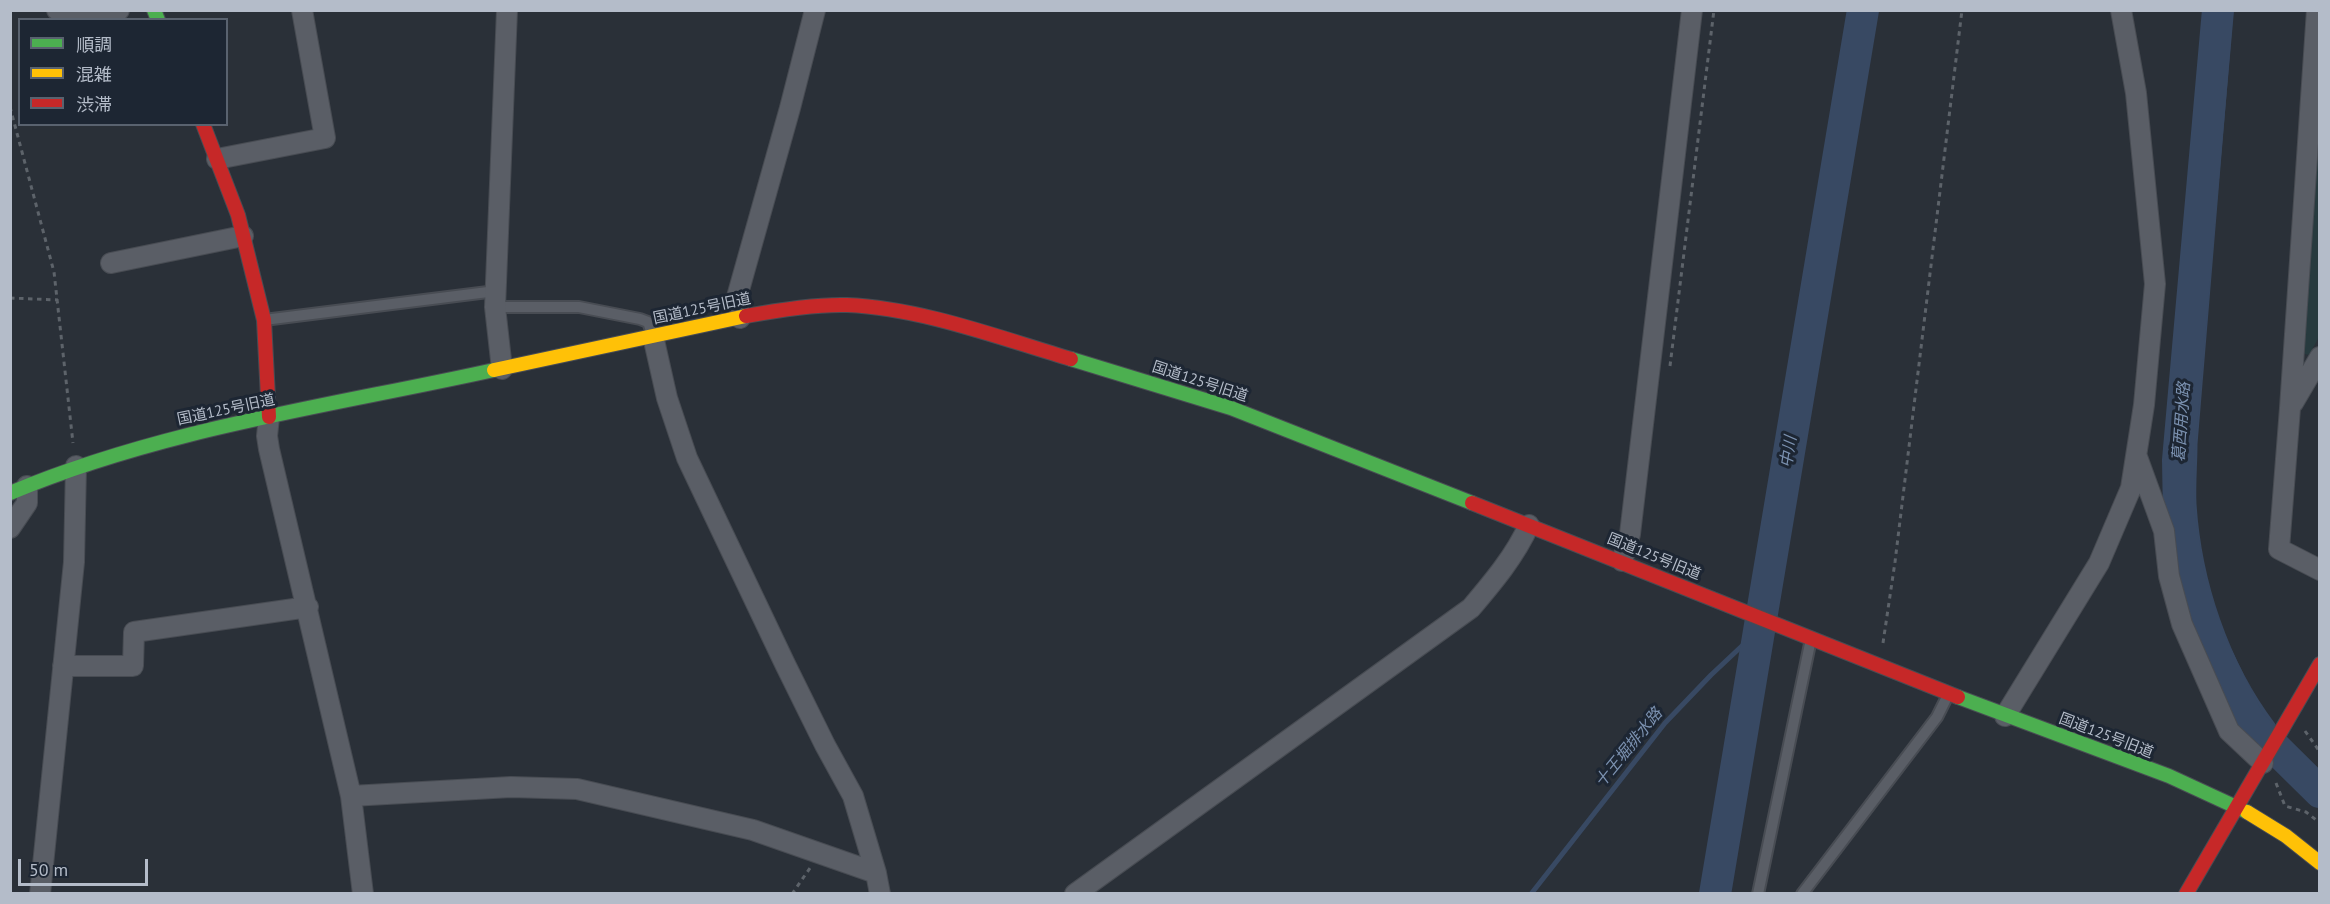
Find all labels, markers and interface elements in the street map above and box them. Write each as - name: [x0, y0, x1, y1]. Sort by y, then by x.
- legend: [18, 18, 228, 126]
- text: 順調: [76, 33, 112, 56]
- text: 混雑: [76, 63, 112, 86]
- text: 渋滞: [76, 93, 112, 116]
- street label: 国道125号旧道: [651, 290, 753, 328]
- street label: 国道125号旧道: [1150, 358, 1250, 406]
- water label: 葛西用水路: [2170, 381, 2194, 463]
- street label: 国道125号旧道: [175, 391, 277, 429]
- water label: 中川: [1777, 435, 1801, 469]
- street label: 国道125号旧道: [1604, 530, 1704, 584]
- water label: 十王堀排水路: [1591, 705, 1667, 791]
- street label: 国道125号旧道: [2056, 710, 2156, 762]
- scale bar: [21, 847, 152, 885]
- text: 50 m: [29, 858, 68, 881]

